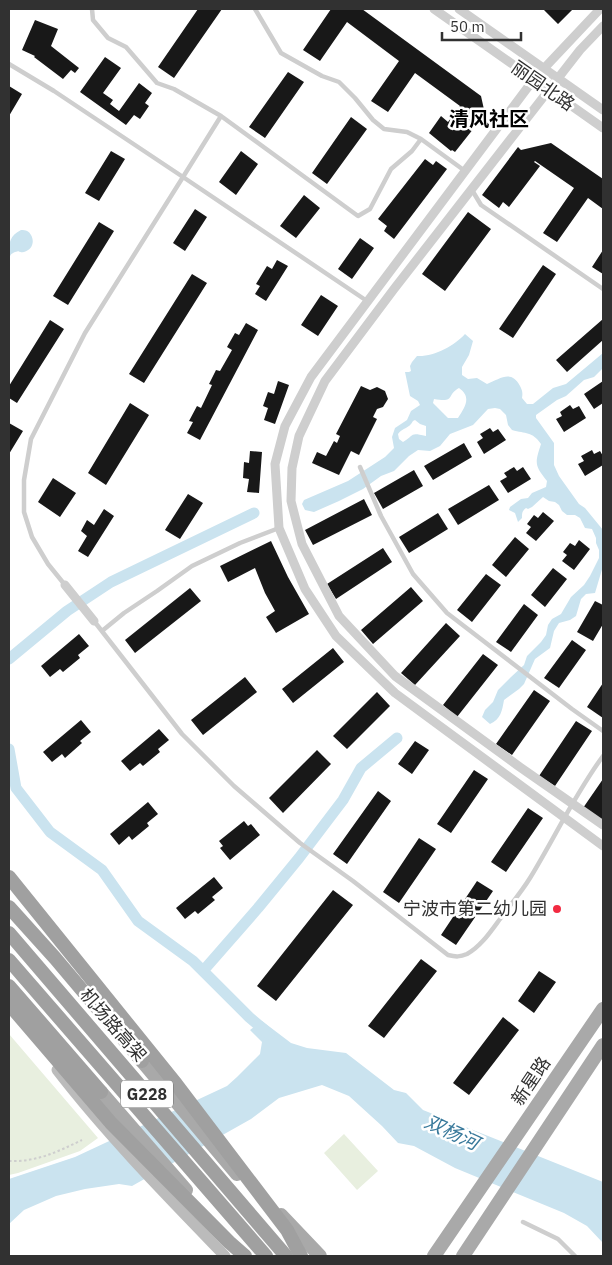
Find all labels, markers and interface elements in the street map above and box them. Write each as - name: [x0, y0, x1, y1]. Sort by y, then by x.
- scale bar: [442, 10, 521, 42]
- text: 50 m: [450, 17, 485, 36]
- street label: 丽园北路: [507, 56, 579, 116]
- district label: 清风社区: [449, 105, 529, 132]
- place label: 宁波市第二幼儿园: [403, 897, 547, 920]
- marker: 宁波市第二幼儿园: [551, 903, 563, 915]
- street label: 机场路高架: [75, 983, 152, 1066]
- street label: 新星路: [506, 1052, 555, 1110]
- road number: G228: [121, 1080, 173, 1108]
- water label: 双杨河: [421, 1109, 487, 1157]

